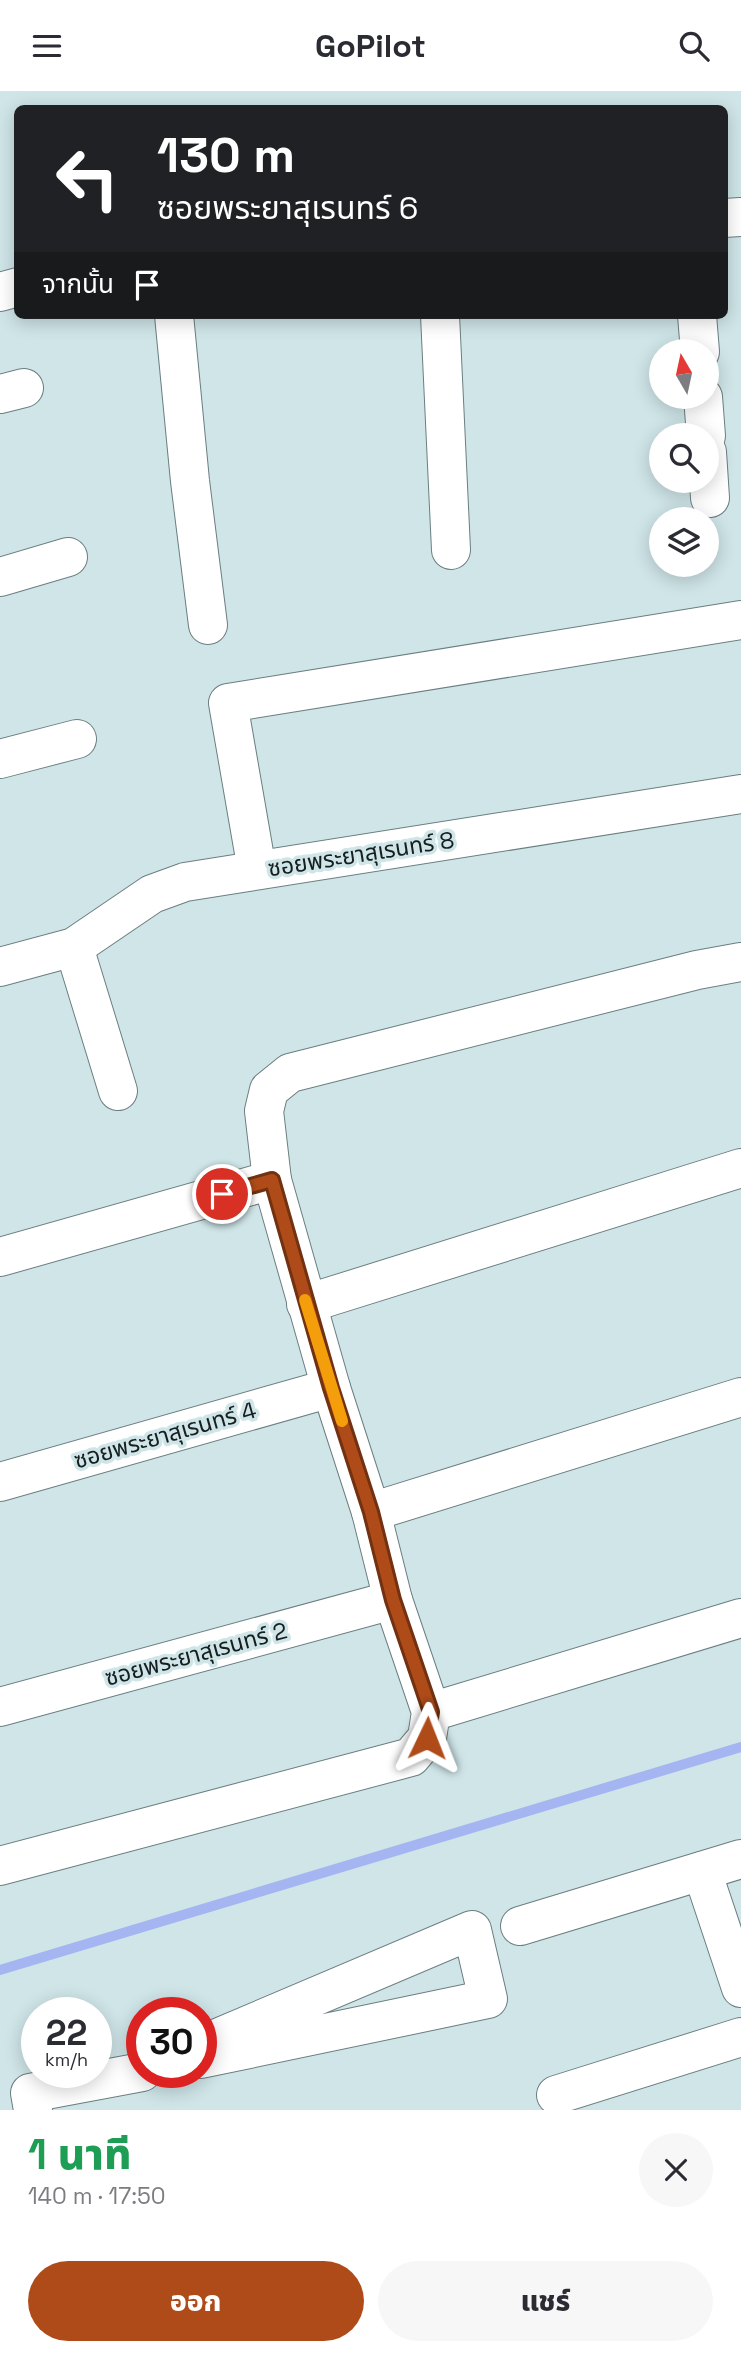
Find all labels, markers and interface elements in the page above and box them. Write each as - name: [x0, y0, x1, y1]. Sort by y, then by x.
- text: GoPilot: [315, 26, 426, 66]
- icon: menu: [28, 27, 66, 65]
- icon: search: [675, 27, 713, 65]
- text: 130 m: [157, 124, 295, 186]
- icon: left: [42, 133, 133, 224]
- text: ซอยพระยาสุเรนทร์ 6: [157, 188, 418, 228]
- icon: arrive: [128, 266, 166, 304]
- text: จากนั้น: [42, 267, 114, 301]
- north arrow: [649, 339, 719, 409]
- map controls: [649, 339, 719, 577]
- button: search: [649, 423, 719, 493]
- button: layers: [649, 507, 719, 577]
- street label: ซอยพระยาสุเรนทร์ 8: [266, 824, 456, 884]
- pin: [192, 1164, 252, 1224]
- icon: arrive: [203, 1175, 241, 1213]
- street label: ซอยพระยาสุเรนทร์ 4: [70, 1395, 260, 1475]
- street label: ซอยพระยาสุเรนทร์ 2: [101, 1615, 291, 1693]
- position arrow: [390, 1701, 464, 1775]
- speed limit sign: 30: [126, 1997, 217, 2088]
- text: 22: [46, 2011, 87, 2055]
- text: km/h: [45, 2048, 88, 2071]
- text: 1 นาที: [28, 2128, 131, 2181]
- button: close: [639, 2133, 713, 2207]
- text: 140 m · 17:50: [28, 2181, 165, 2211]
- button: ออก: [28, 2261, 364, 2341]
- button: แชร์: [378, 2261, 713, 2341]

